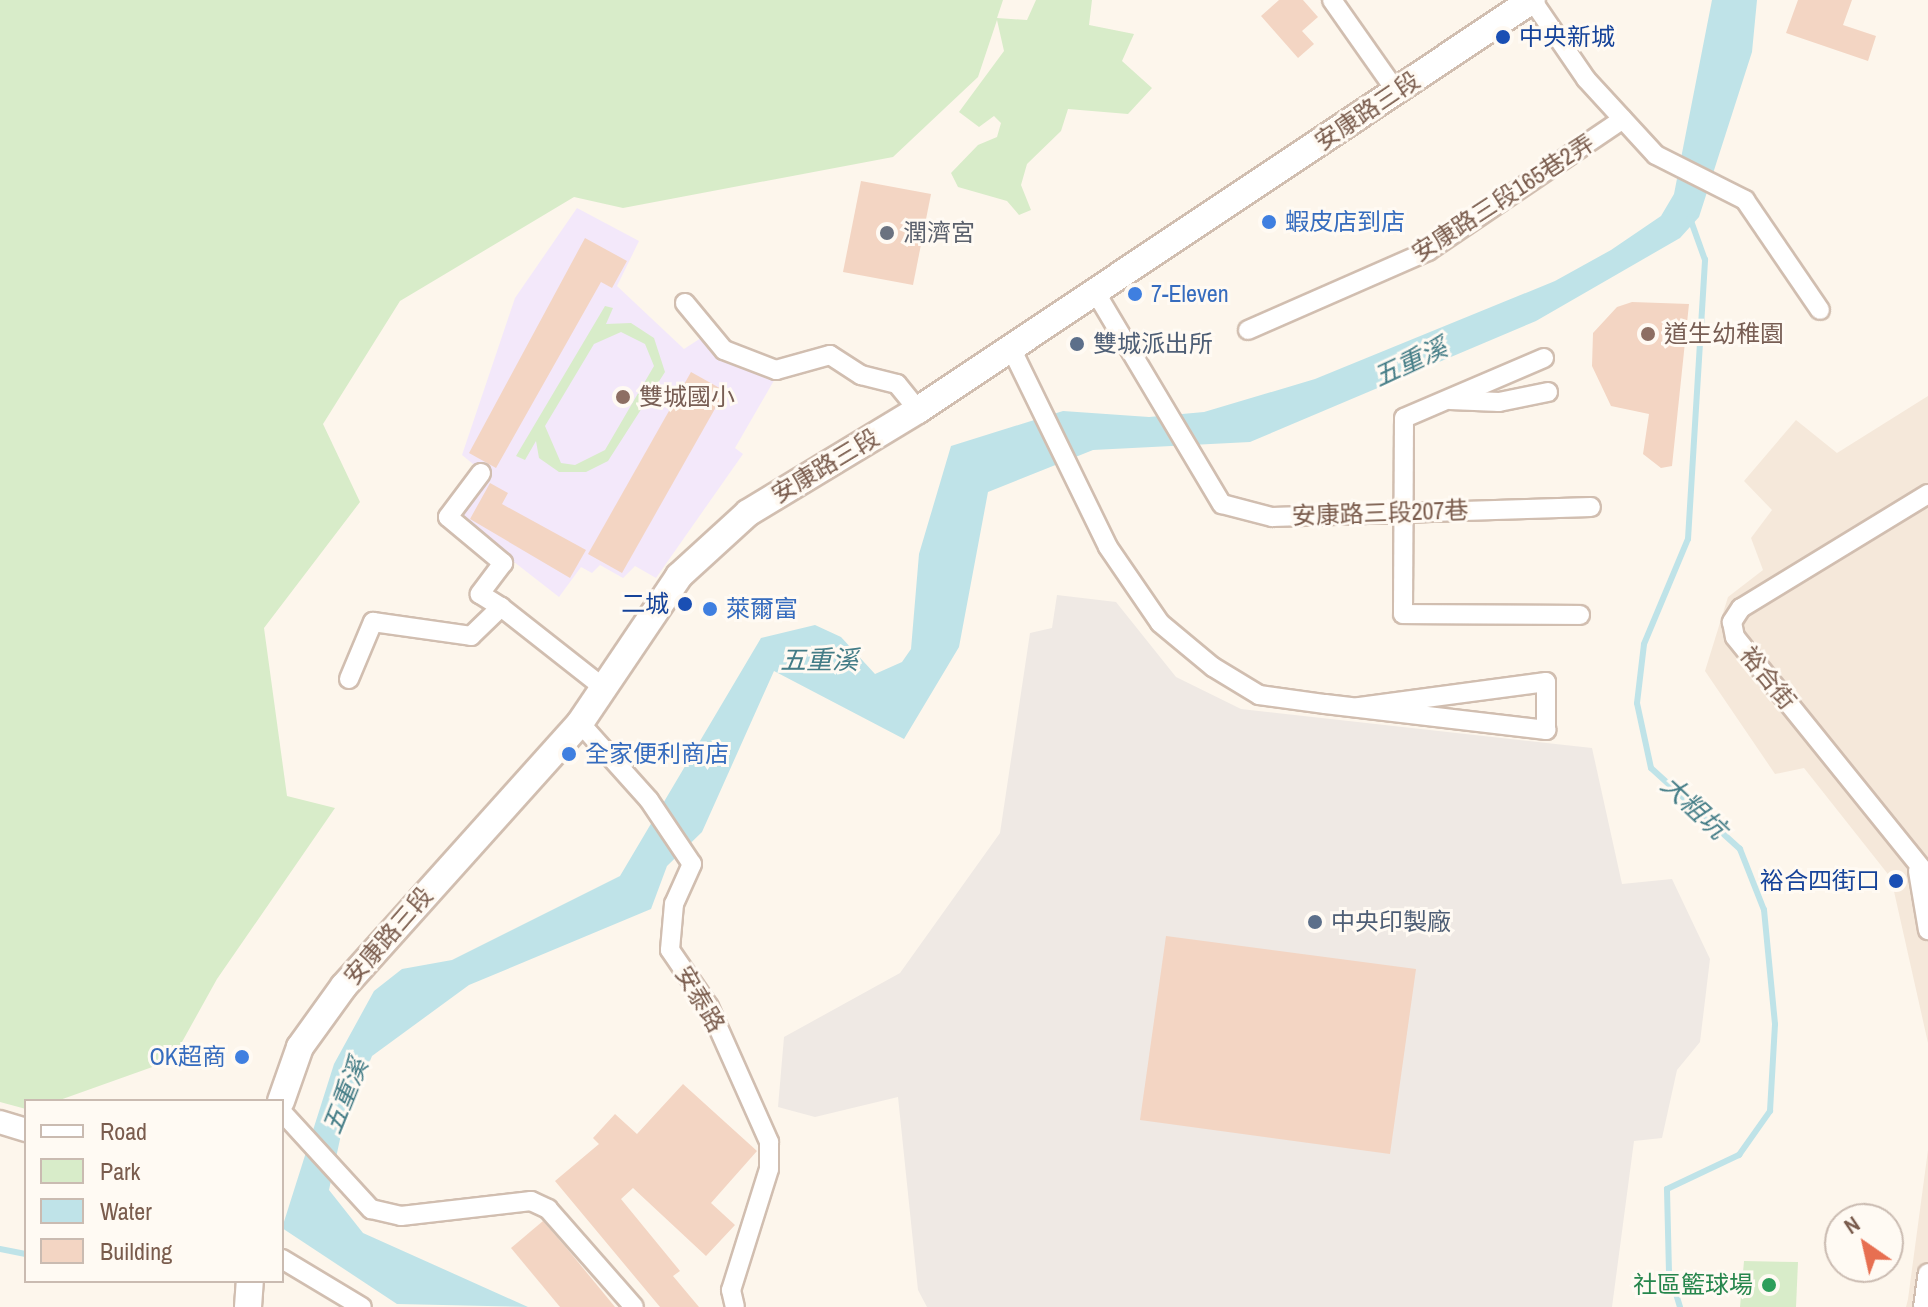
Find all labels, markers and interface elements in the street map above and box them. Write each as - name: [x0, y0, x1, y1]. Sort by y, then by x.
- place label: 中央新城: [1519, 23, 1615, 51]
- marker: 中央新城: [1494, 28, 1512, 46]
- street label: 安康路三段: [1309, 66, 1425, 156]
- street label: 安康路三段165巷2弄: [1406, 128, 1600, 268]
- place label: 蝦皮店到店: [1285, 208, 1405, 236]
- marker: 蝦皮店到店: [1260, 213, 1278, 231]
- place label: 潤濟宮: [903, 219, 975, 247]
- marker: 潤濟宮: [878, 224, 896, 242]
- place label: 7-Eleven: [1151, 280, 1229, 308]
- marker: 7-Eleven: [1126, 285, 1144, 303]
- place label: 道生幼稚園: [1664, 320, 1784, 348]
- marker: 道生幼稚園: [1639, 325, 1657, 343]
- place label: 雙城派出所: [1093, 330, 1213, 358]
- water label: 五重溪: [1368, 331, 1452, 393]
- marker: 雙城派出所: [1068, 335, 1086, 353]
- place label: 雙城國小: [639, 383, 735, 411]
- marker: 雙城國小: [614, 388, 632, 406]
- street label: 安康路三段: [766, 423, 884, 509]
- street label: 安康路三段207巷: [1291, 496, 1469, 530]
- place label: 二城: [621, 590, 669, 618]
- marker: 二城: [676, 595, 694, 613]
- place label: 萊爾富: [726, 595, 798, 623]
- marker: 萊爾富: [701, 600, 719, 618]
- street label: 裕合街: [1734, 641, 1802, 715]
- water label: 五重溪: [780, 644, 858, 676]
- place label: 全家便利商店: [585, 740, 729, 768]
- marker: 全家便利商店: [560, 745, 578, 763]
- water label: 大粗坑: [1655, 769, 1733, 845]
- place label: 裕合四街口: [1760, 867, 1880, 895]
- marker: 裕合四街口: [1887, 872, 1905, 890]
- street label: 安康路三段: [338, 881, 438, 991]
- place label: 中央印製廠: [1331, 908, 1451, 936]
- marker: 中央印製廠: [1306, 913, 1324, 931]
- street label: 安泰路: [669, 961, 731, 1037]
- place label: OK超商: [150, 1043, 226, 1071]
- marker: OK超商: [233, 1048, 251, 1066]
- water label: 五重溪: [316, 1054, 374, 1138]
- legend: [24, 1099, 284, 1283]
- text: Road: [100, 1115, 147, 1147]
- text: Park: [100, 1155, 140, 1187]
- text: Water: [100, 1195, 152, 1227]
- north arrow: [1824, 1203, 1904, 1283]
- text: N: [1838, 1209, 1865, 1241]
- text: Building: [100, 1235, 172, 1267]
- place label: 社區籃球場: [1633, 1271, 1753, 1299]
- marker: 社區籃球場: [1760, 1276, 1778, 1294]

